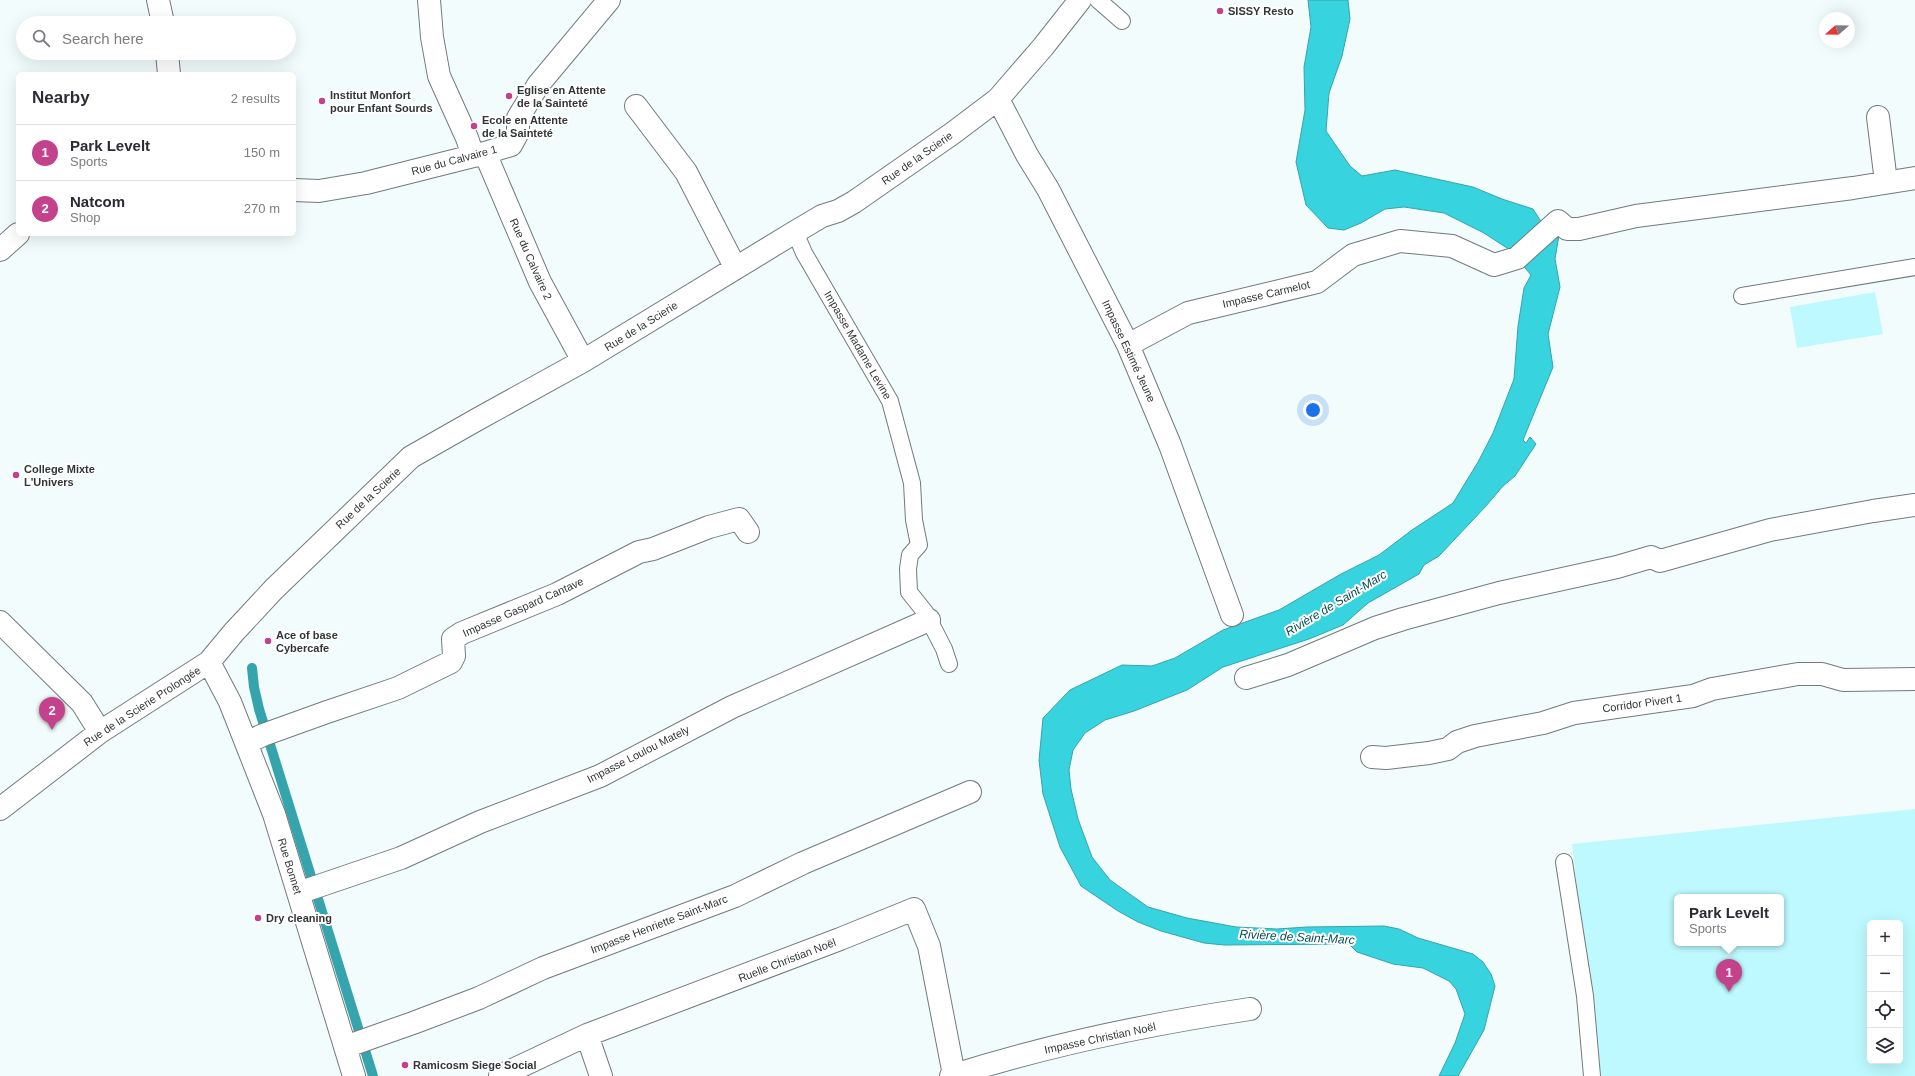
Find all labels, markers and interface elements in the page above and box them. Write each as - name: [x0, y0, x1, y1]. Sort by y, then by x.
- place label: SISSY Resto: [1228, 5, 1294, 17]
- marker: SISSY Resto: [1215, 6, 1225, 16]
- north arrow: [1819, 12, 1855, 48]
- search box: [16, 16, 296, 60]
- icon: search: [30, 27, 52, 49]
- text: Search here: [62, 30, 144, 47]
- place label: Eglise en Attente de la Sainteté: [517, 84, 606, 109]
- text: Nearby: [32, 88, 90, 107]
- place label: Institut Monfort pour Enfant Sourds: [330, 89, 433, 114]
- text: 2 results: [231, 91, 280, 106]
- marker: Eglise en Attente de la Sainteté: [504, 91, 514, 101]
- marker: Institut Monfort pour Enfant Sourds: [317, 96, 327, 106]
- place label: Ecole en Attente de la Sainteté: [482, 114, 568, 139]
- marker: Ecole en Attente de la Sainteté: [469, 121, 479, 131]
- street label: Rue de la Scierie: [879, 129, 955, 187]
- text: Park Levelt: [70, 137, 150, 154]
- street label: Rue du Calvaire 1: [410, 143, 498, 177]
- text: 1: [41, 145, 49, 160]
- text: 150 m: [244, 145, 280, 160]
- text: Sports: [70, 154, 108, 169]
- text: Natcom: [70, 193, 125, 210]
- text: 2: [41, 201, 49, 216]
- text: 270 m: [244, 201, 280, 216]
- text: Shop: [70, 210, 100, 225]
- street label: Rue du Calvaire 2: [508, 216, 554, 302]
- street label: Impasse Carmelot: [1221, 278, 1311, 310]
- street label: Impasse Madame Levine: [822, 289, 894, 401]
- street label: Impasse Estimé Jeune: [1100, 298, 1158, 404]
- street label: Rue de la Scierie: [602, 299, 680, 353]
- your location: [1303, 400, 1323, 420]
- place label: College Mixte L'Univers: [24, 463, 95, 488]
- street label: Rue de la Scierie: [333, 465, 403, 531]
- marker: College Mixte L'Univers: [11, 470, 21, 480]
- water label: Rivière de Saint-Marc: [1283, 567, 1389, 639]
- street label: Impasse Gaspard Cantave: [461, 575, 585, 639]
- place label: Ace of base Cybercafe: [276, 629, 338, 654]
- marker: Ace of base Cybercafe: [263, 636, 273, 646]
- street label: Rue de la Scierie Prolongée: [81, 664, 203, 748]
- street label: Corridor Pivert 1: [1602, 691, 1682, 715]
- pin: 2: [39, 697, 65, 730]
- street label: Impasse Loulou Mately: [585, 723, 692, 785]
- street label: Rue Bonnet: [276, 836, 304, 896]
- street label: Impasse Henriette Saint-Marc: [589, 892, 730, 956]
- popup: [1674, 894, 1784, 946]
- text: Park Levelt: [1689, 904, 1769, 921]
- place label: Dry cleaning: [266, 912, 332, 924]
- marker: Dry cleaning: [253, 913, 263, 923]
- map controls: [1867, 920, 1903, 1064]
- button: +: [1867, 920, 1903, 956]
- text: Sports: [1689, 921, 1727, 936]
- water label: Rivière de Saint-Marc: [1239, 927, 1355, 947]
- street label: Ruelle Christian Noël: [737, 936, 837, 984]
- button: −: [1867, 956, 1903, 992]
- pin: 1: [1716, 959, 1742, 992]
- button: locate: [1867, 992, 1903, 1028]
- street label: Impasse Christian Noël: [1043, 1020, 1157, 1056]
- button: layers: [1867, 1028, 1903, 1064]
- place label: Ramicosm Siege Social: [413, 1059, 537, 1071]
- marker: Ramicosm Siege Social: [400, 1060, 410, 1070]

